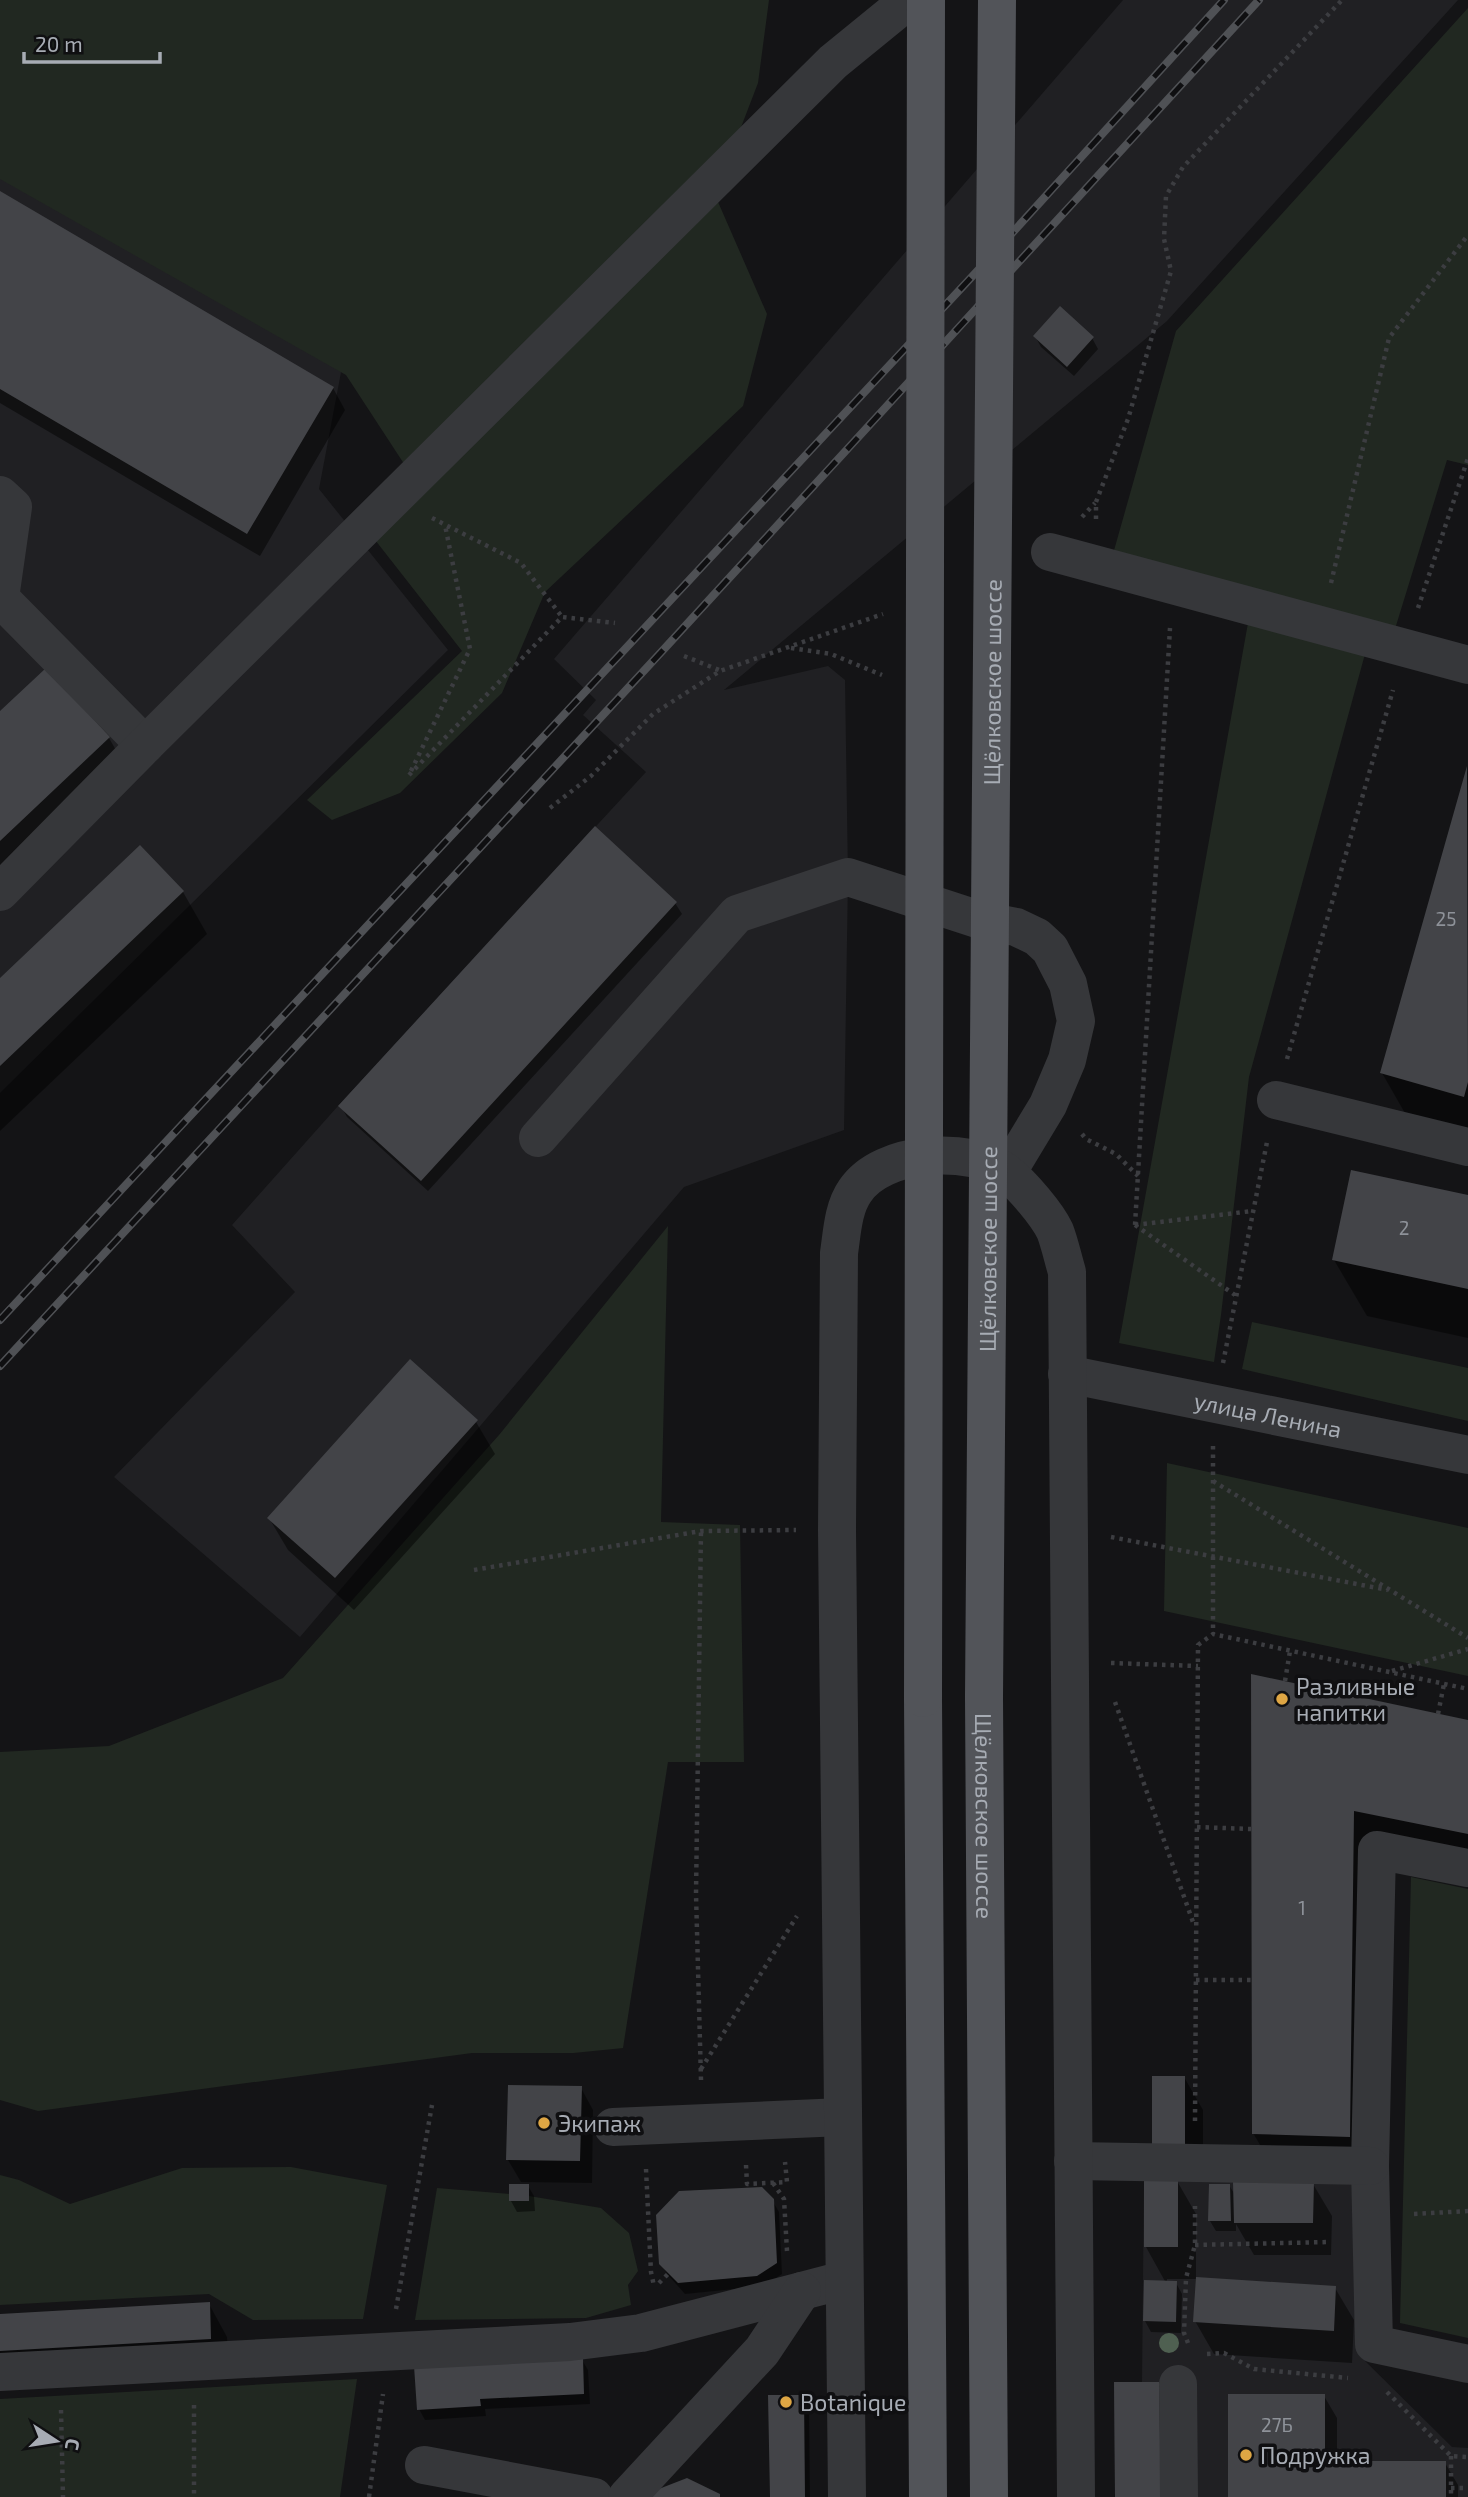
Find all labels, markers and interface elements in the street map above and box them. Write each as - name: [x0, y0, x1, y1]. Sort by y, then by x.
- scale bar: [24, 21, 161, 65]
- text: 20 m: [35, 31, 83, 56]
- street label: Щёлковское шоссе: [977, 579, 1007, 785]
- house number: 25: [1436, 907, 1456, 930]
- street label: Щёлковское шоссе: [973, 1146, 1002, 1352]
- house number: 2: [1399, 1216, 1409, 1239]
- street label: улица Ленина: [1192, 1386, 1344, 1443]
- place label: Разливные напитки: [1296, 1672, 1415, 1726]
- marker: Разливные напитки: [1274, 1691, 1290, 1707]
- street label: Щёлковское шоссе: [970, 1713, 999, 1919]
- house number: 1: [1298, 1896, 1306, 1919]
- place label: Экипаж: [558, 2109, 641, 2137]
- marker: Экипаж: [536, 2115, 552, 2131]
- place label: Botanique: [800, 2388, 906, 2416]
- marker: Botanique: [778, 2394, 794, 2410]
- north arrow: [21, 2406, 91, 2476]
- house number: 27Б: [1261, 2413, 1293, 2436]
- text: С: [61, 2437, 86, 2453]
- place label: Подружка: [1260, 2441, 1370, 2470]
- marker: Подружка: [1238, 2447, 1254, 2463]

